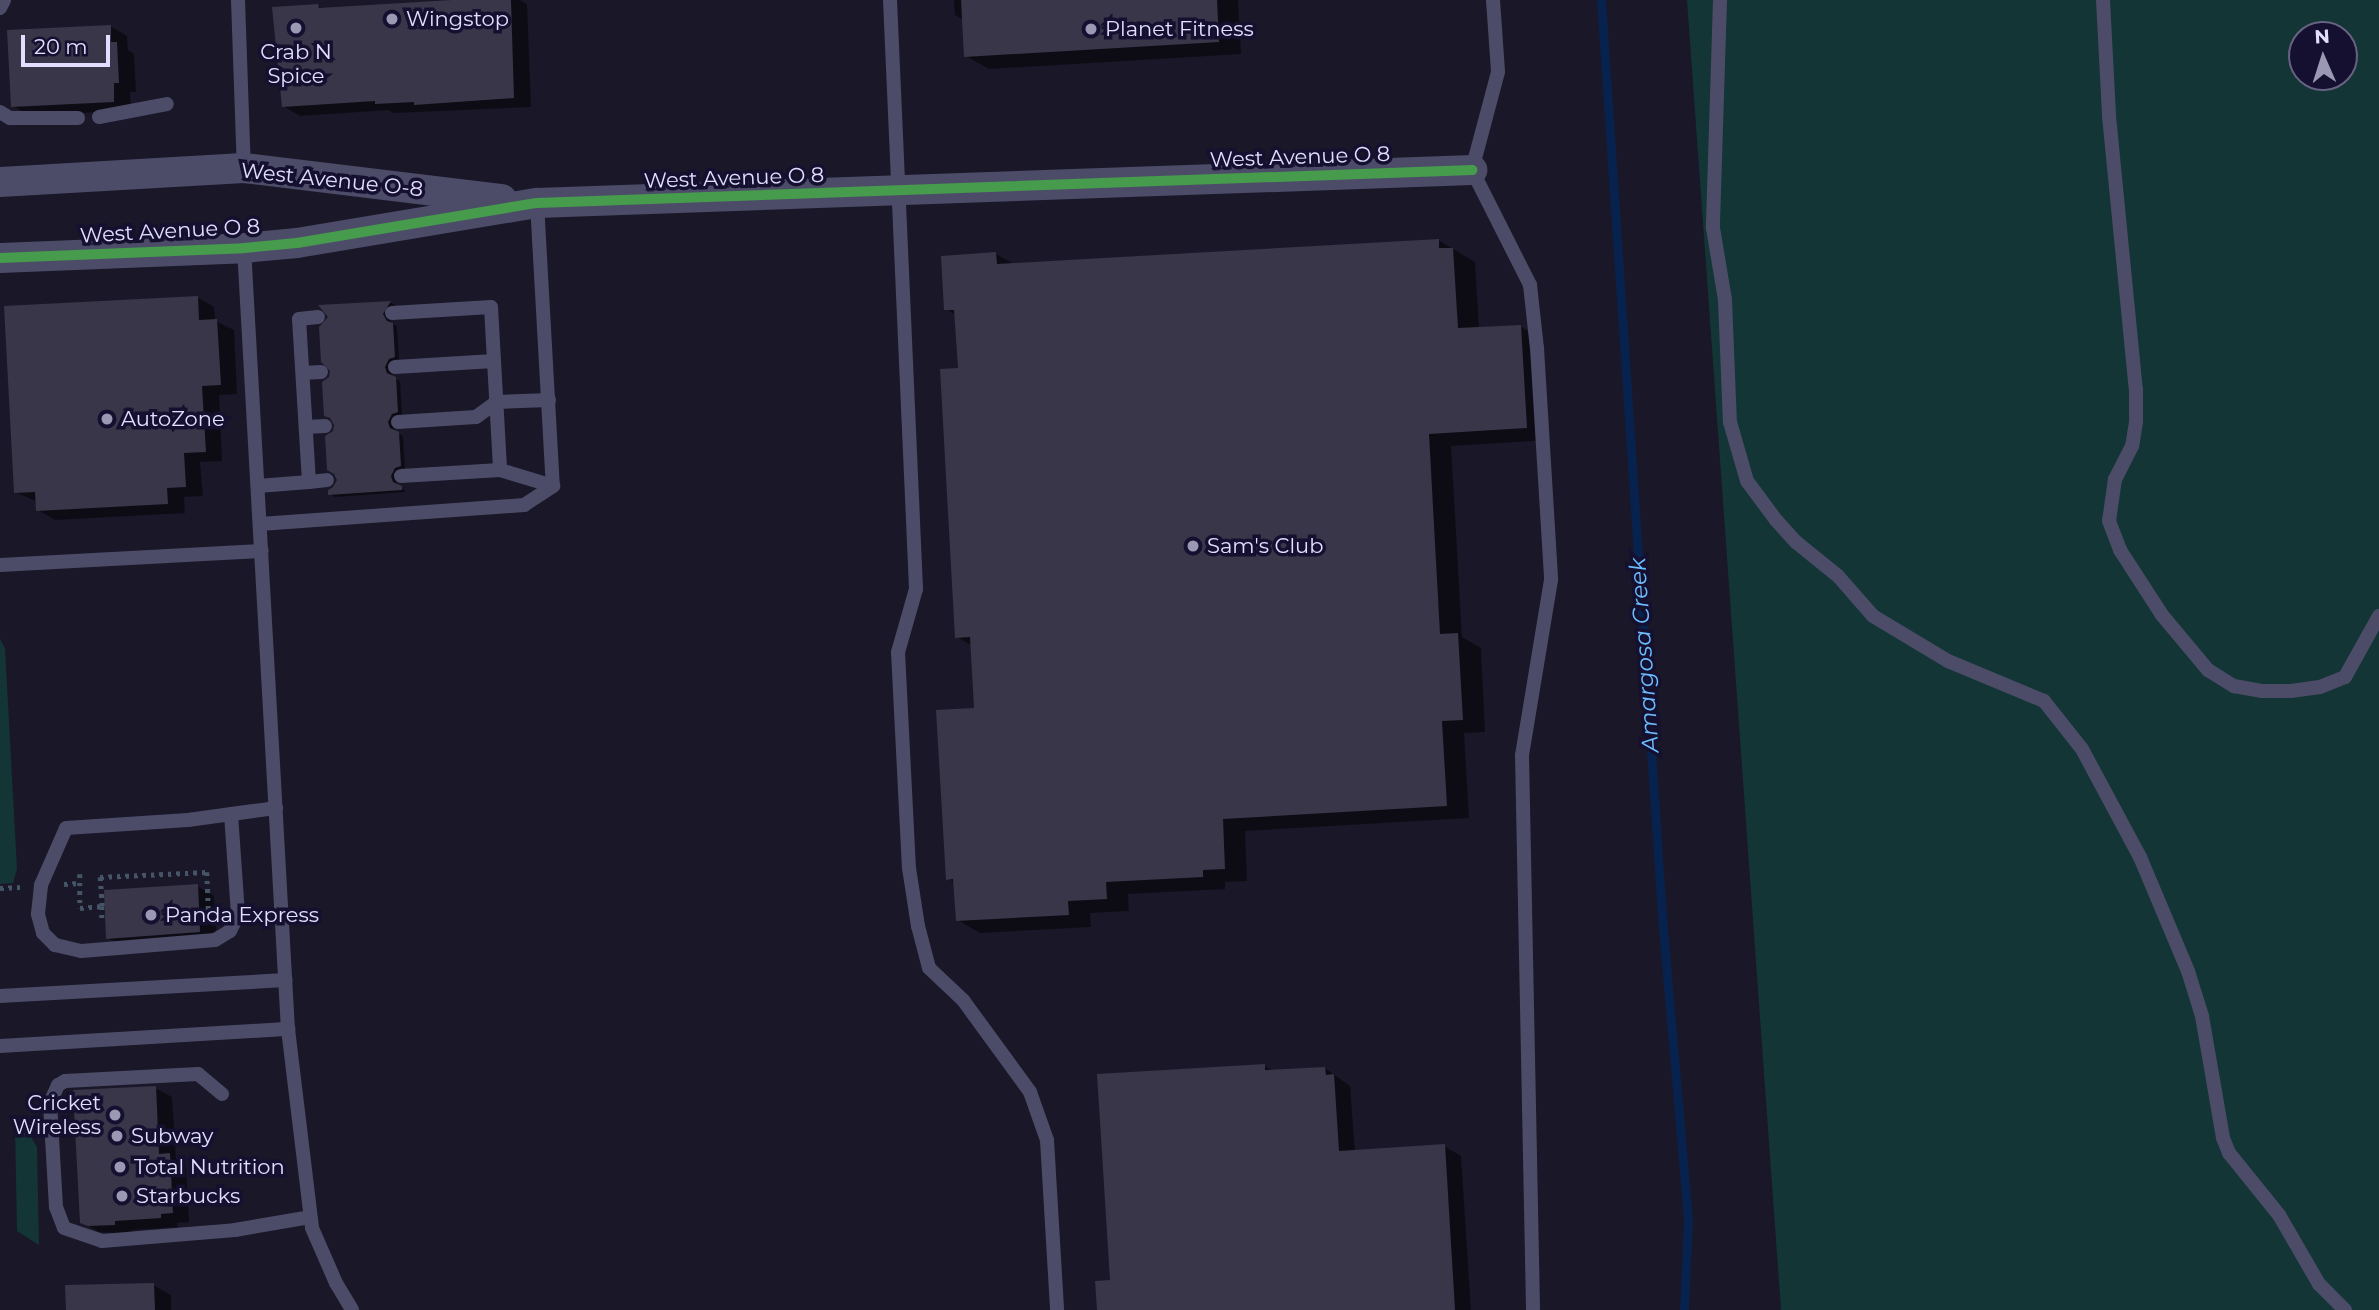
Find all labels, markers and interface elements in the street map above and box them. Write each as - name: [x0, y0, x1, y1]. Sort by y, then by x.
- place label: Wingstop: [406, 6, 509, 32]
- marker: Wingstop: [384, 11, 400, 27]
- place label: Planet Fitness: [1105, 16, 1254, 42]
- marker: Crab N Spice: [288, 20, 304, 36]
- scale bar: [24, 21, 114, 65]
- marker: Planet Fitness: [1083, 21, 1099, 37]
- north arrow: [2288, 21, 2358, 91]
- text: N: [2314, 25, 2330, 48]
- text: 20 m: [34, 34, 88, 59]
- place label: Crab N Spice: [260, 39, 332, 89]
- street label: West Avenue O 8: [1209, 141, 1391, 173]
- street label: West Avenue O-8: [240, 158, 424, 202]
- street label: West Avenue O 8: [643, 162, 825, 194]
- street label: West Avenue O 8: [79, 214, 261, 248]
- place label: AutoZone: [121, 406, 225, 432]
- marker: AutoZone: [99, 411, 115, 427]
- place label: Sam's Club: [1207, 533, 1323, 559]
- marker: Sam's Club: [1185, 538, 1201, 554]
- water label: Amargosa Creek: [1623, 557, 1665, 753]
- place label: Panda Express: [165, 902, 319, 928]
- marker: Panda Express: [143, 907, 159, 923]
- place label: Cricket Wireless: [13, 1090, 101, 1140]
- marker: Cricket Wireless: [107, 1107, 123, 1123]
- place label: Subway: [131, 1123, 213, 1149]
- marker: Subway: [109, 1128, 125, 1144]
- place label: Total Nutrition: [134, 1154, 285, 1180]
- marker: Total Nutrition: [112, 1159, 128, 1175]
- place label: Starbucks: [136, 1183, 240, 1209]
- marker: Starbucks: [114, 1188, 130, 1204]

